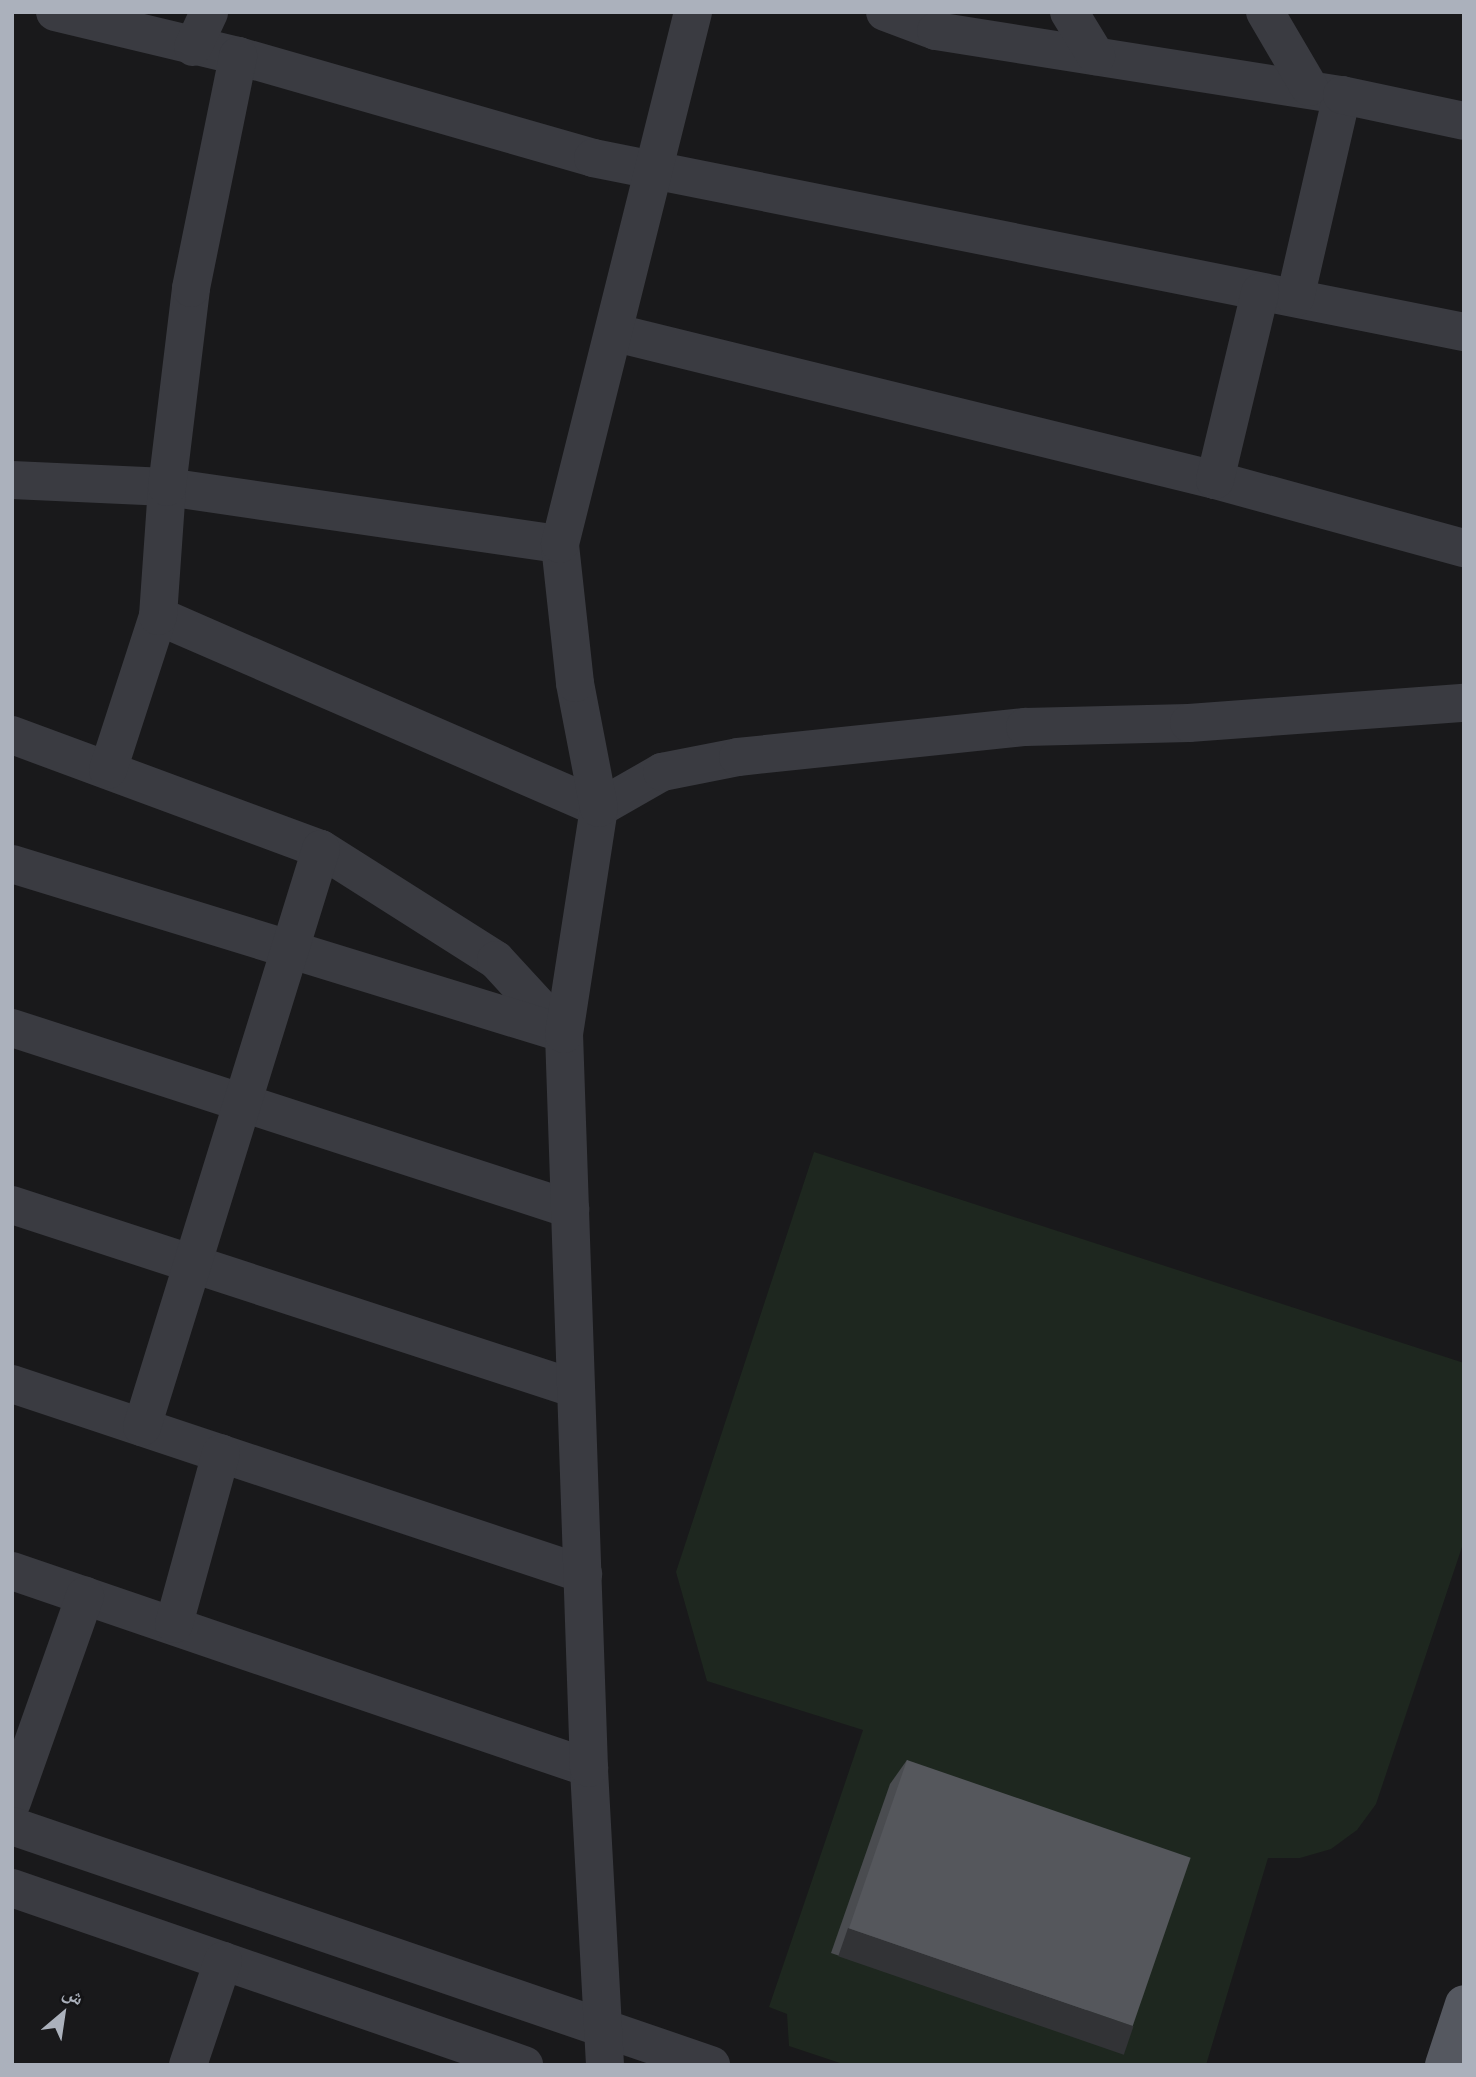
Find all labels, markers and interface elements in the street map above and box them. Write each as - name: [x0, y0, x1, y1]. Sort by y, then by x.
- north arrow: [28, 1979, 98, 2049]
- text: ش: [59, 1980, 88, 2010]

